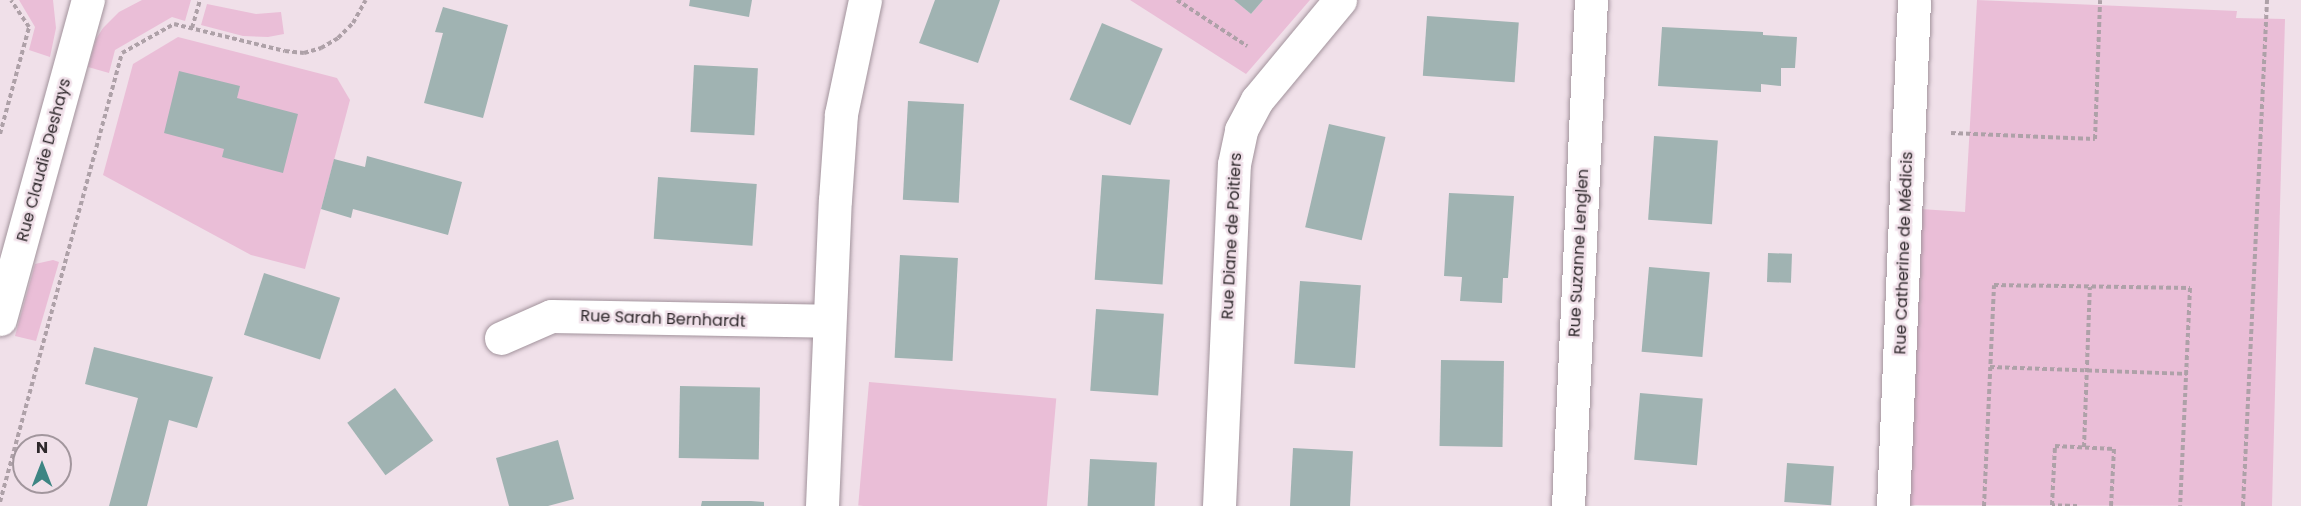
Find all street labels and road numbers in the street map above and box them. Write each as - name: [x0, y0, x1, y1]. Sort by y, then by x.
- street label: Rue Claudie Deshays: [13, 76, 75, 244]
- street label: Rue Catherine de Médicis: [1891, 151, 1917, 355]
- street label: Rue Diane de Poitiers: [1218, 152, 1246, 320]
- street label: Rue Suzanne Lenglen: [1565, 168, 1593, 338]
- street label: Rue Sarah Bernhardt: [580, 307, 746, 331]

